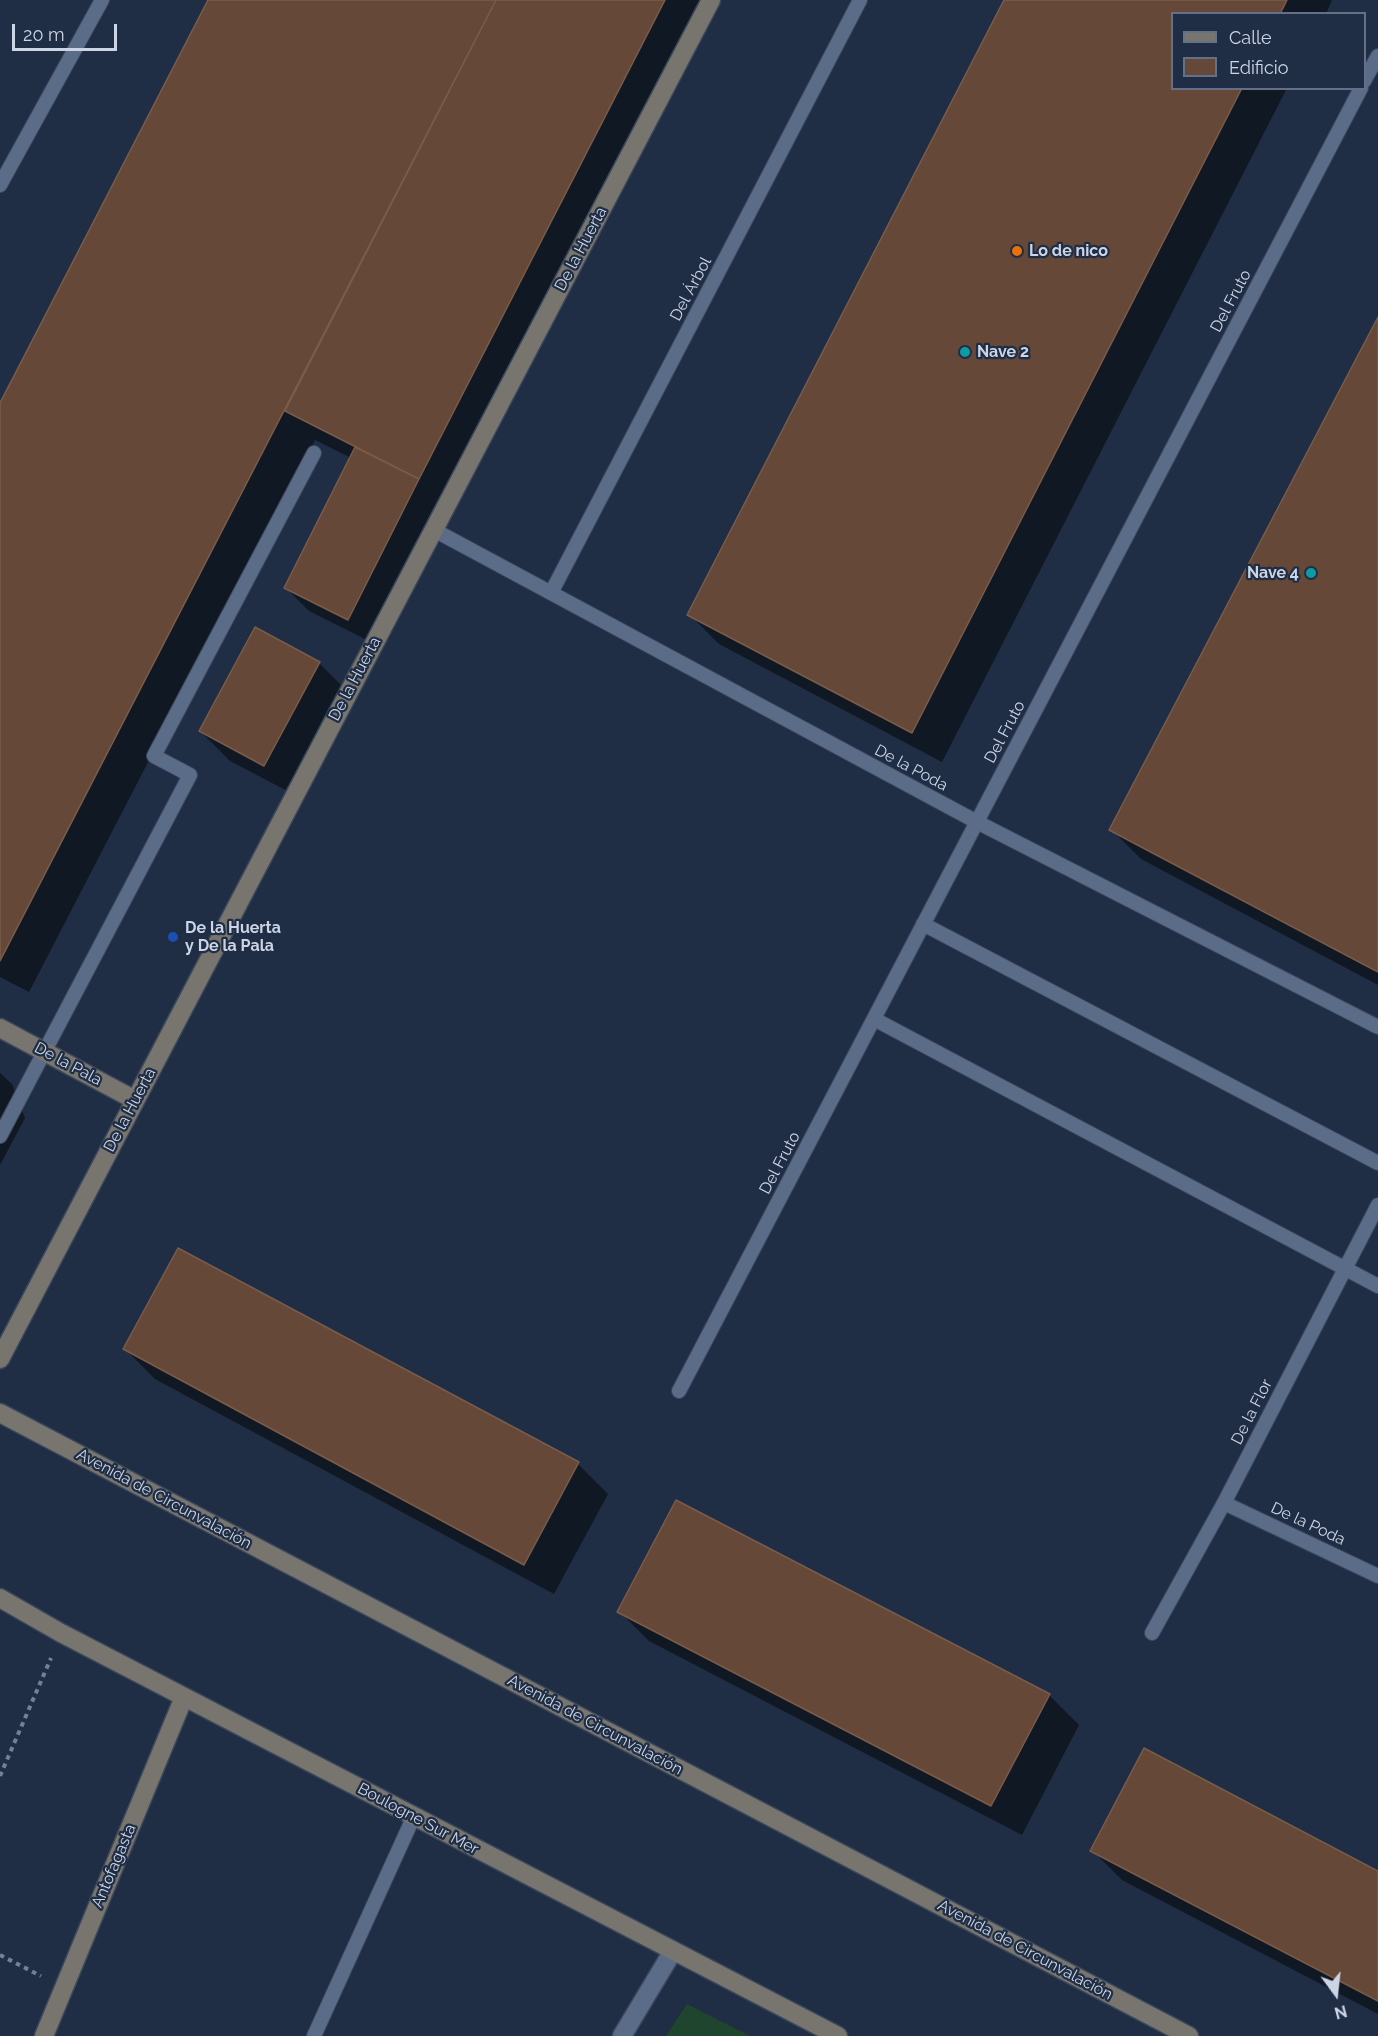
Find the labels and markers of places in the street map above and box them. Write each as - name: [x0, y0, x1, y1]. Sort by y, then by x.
- place label: Lo de nico: [1029, 241, 1108, 261]
- marker: Lo de nico: [1010, 244, 1024, 258]
- place label: Nave 2: [977, 342, 1029, 362]
- marker: Nave 2: [958, 345, 972, 359]
- place label: Nave 4: [1247, 563, 1299, 583]
- marker: Nave 4: [1304, 566, 1318, 580]
- place label: De la Huerta y De la Pala: [185, 918, 281, 956]
- marker: De la Huerta y De la Pala: [166, 930, 180, 944]

